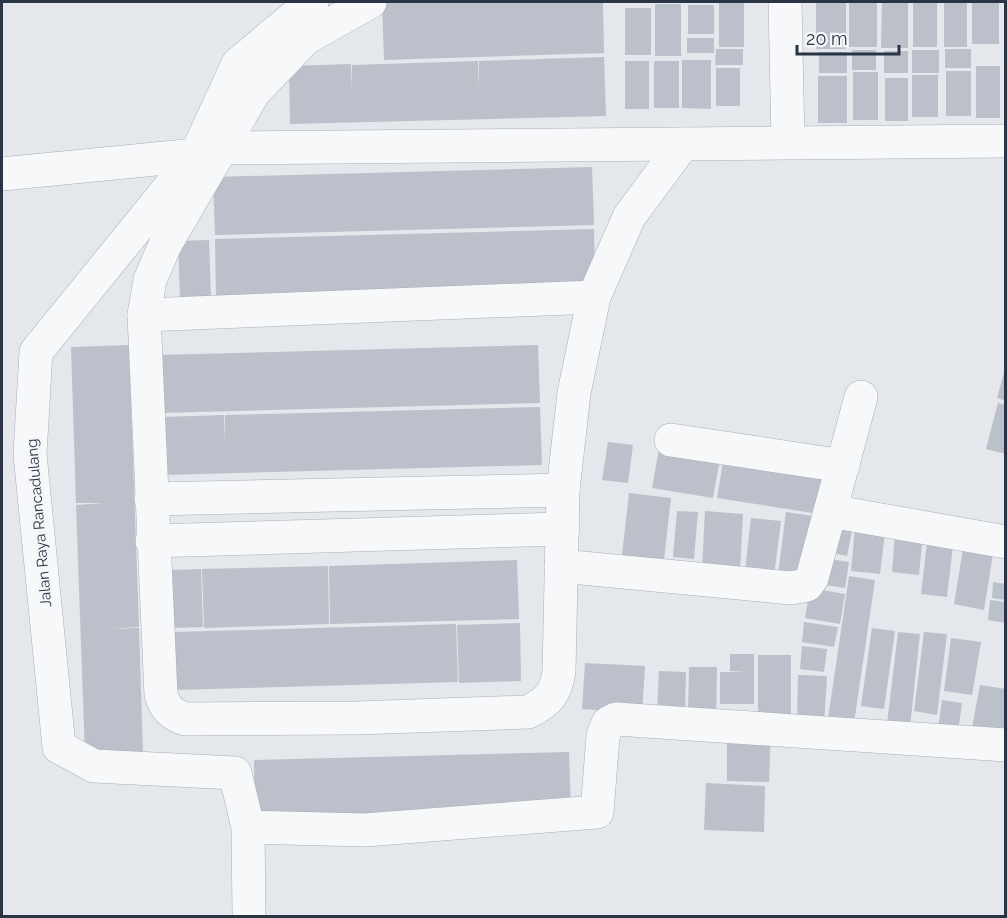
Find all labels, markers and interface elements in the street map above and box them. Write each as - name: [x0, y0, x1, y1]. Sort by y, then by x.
- scale bar: [797, 18, 899, 56]
- text: 20 m: [806, 28, 848, 49]
- street label: Jalan Raya Rancadulang: [23, 438, 55, 608]

